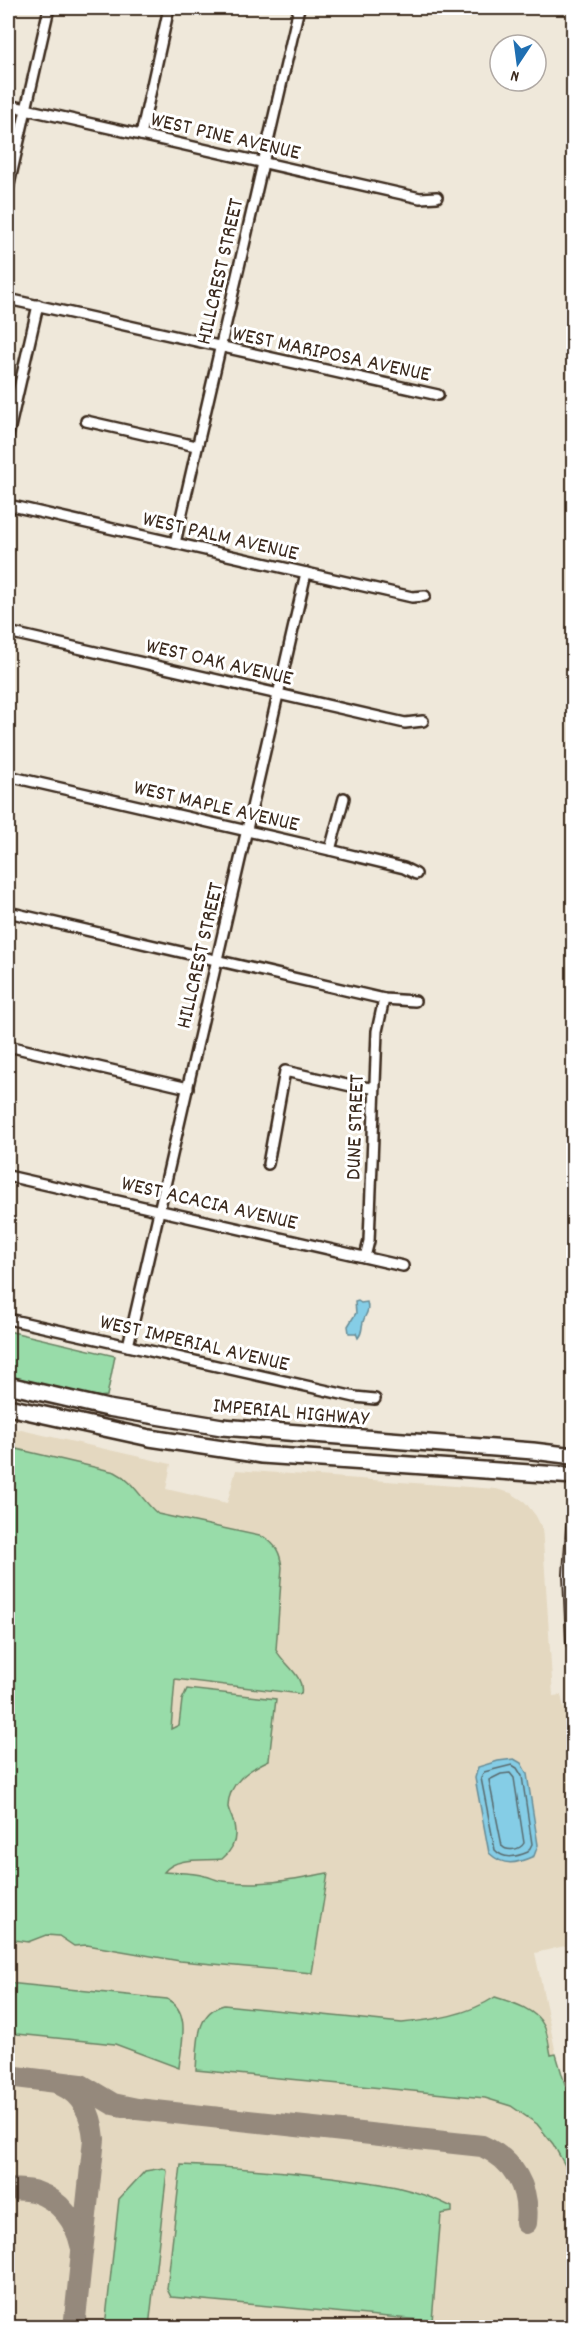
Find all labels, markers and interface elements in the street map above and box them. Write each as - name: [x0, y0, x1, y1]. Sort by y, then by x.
- north arrow: [488, 33, 548, 93]
- text: N: [509, 63, 522, 87]
- street label: WEST PINE AVENUE: [147, 105, 303, 170]
- street label: HILLCREST STREET: [190, 195, 253, 348]
- street label: WEST MARIPOSA AVENUE: [229, 319, 433, 392]
- street label: WEST PALM AVENUE: [139, 504, 301, 570]
- street label: WEST OAK AVENUE: [143, 631, 296, 695]
- street label: WEST MAPLE AVENUE: [130, 773, 302, 842]
- street label: HILLCREST STREET: [170, 879, 233, 1032]
- street label: DUNE STREET: [339, 1073, 374, 1181]
- street label: WEST ACACIA AVENUE: [118, 1169, 300, 1240]
- street label: WEST IMPERIAL AVENUE: [96, 1308, 292, 1381]
- street label: IMPERIAL HIGHWAY: [211, 1391, 371, 1436]

